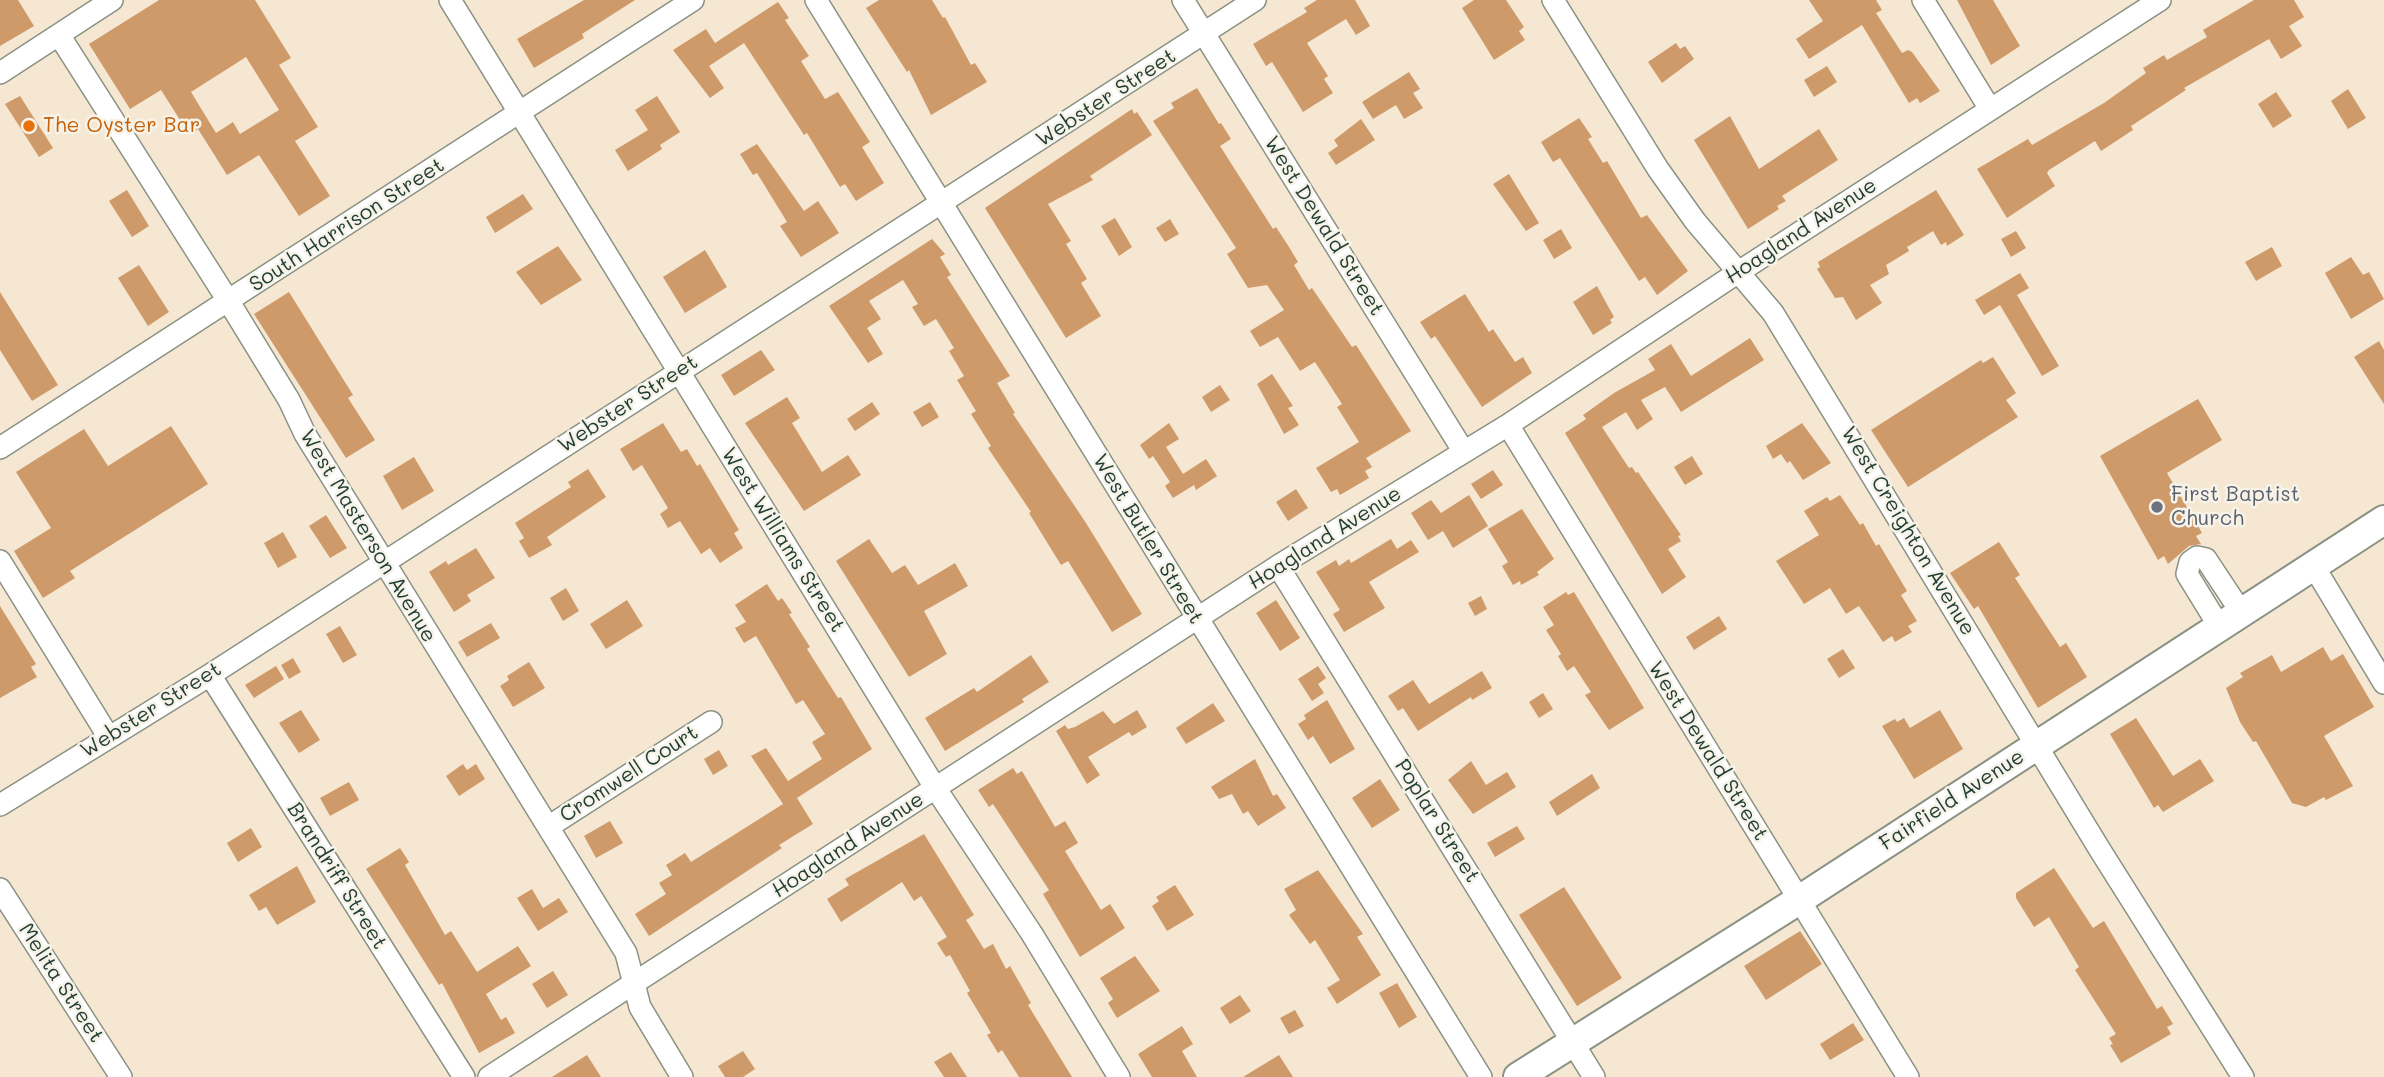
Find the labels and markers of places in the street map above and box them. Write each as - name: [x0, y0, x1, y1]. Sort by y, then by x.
- place label: The Oyster Bar: [43, 113, 200, 139]
- marker: The Oyster Bar: [21, 118, 37, 134]
- place label: First Baptist Church: [2171, 482, 2300, 532]
- marker: First Baptist Church: [2149, 499, 2165, 515]

